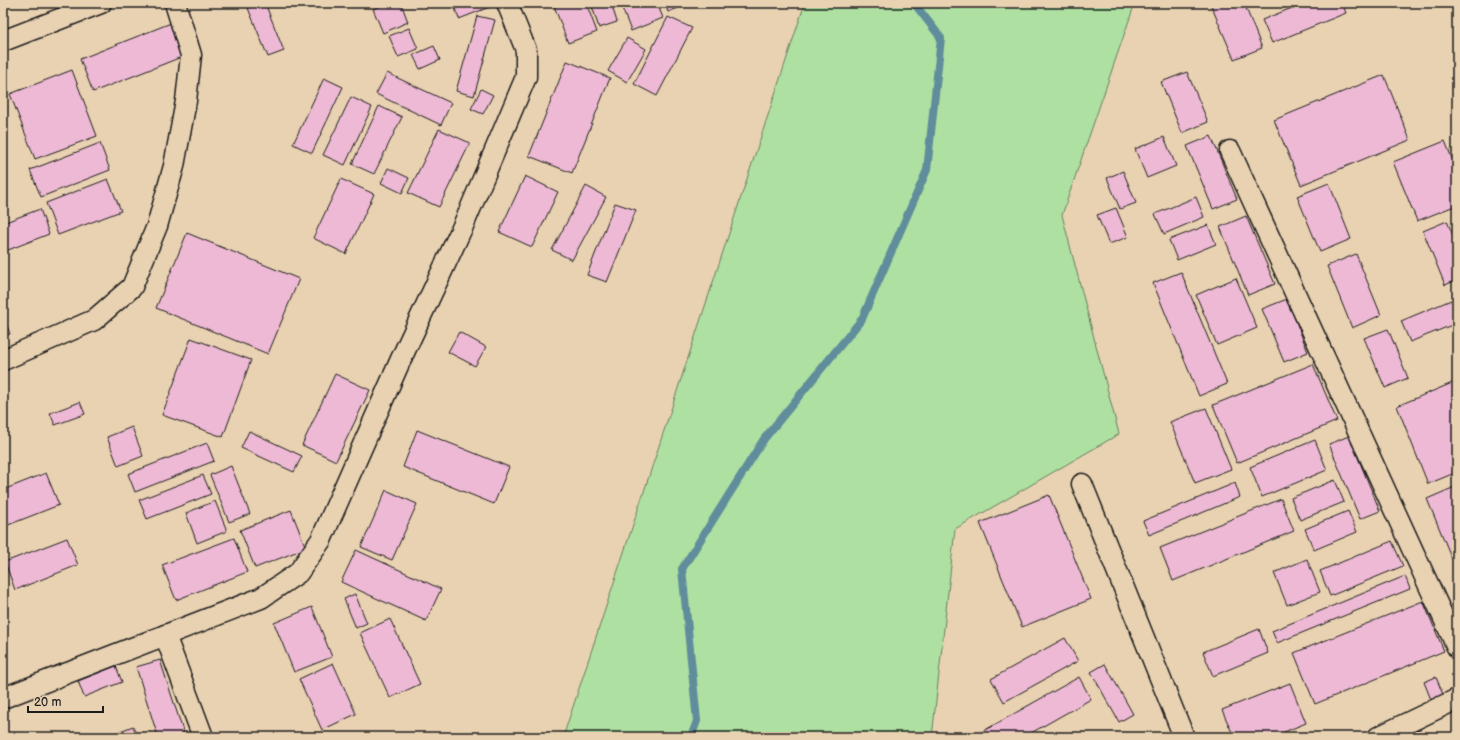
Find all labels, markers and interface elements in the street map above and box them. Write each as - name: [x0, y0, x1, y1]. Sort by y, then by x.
- scale bar: [28, 688, 103, 714]
- text: 20 m: [34, 695, 61, 710]

